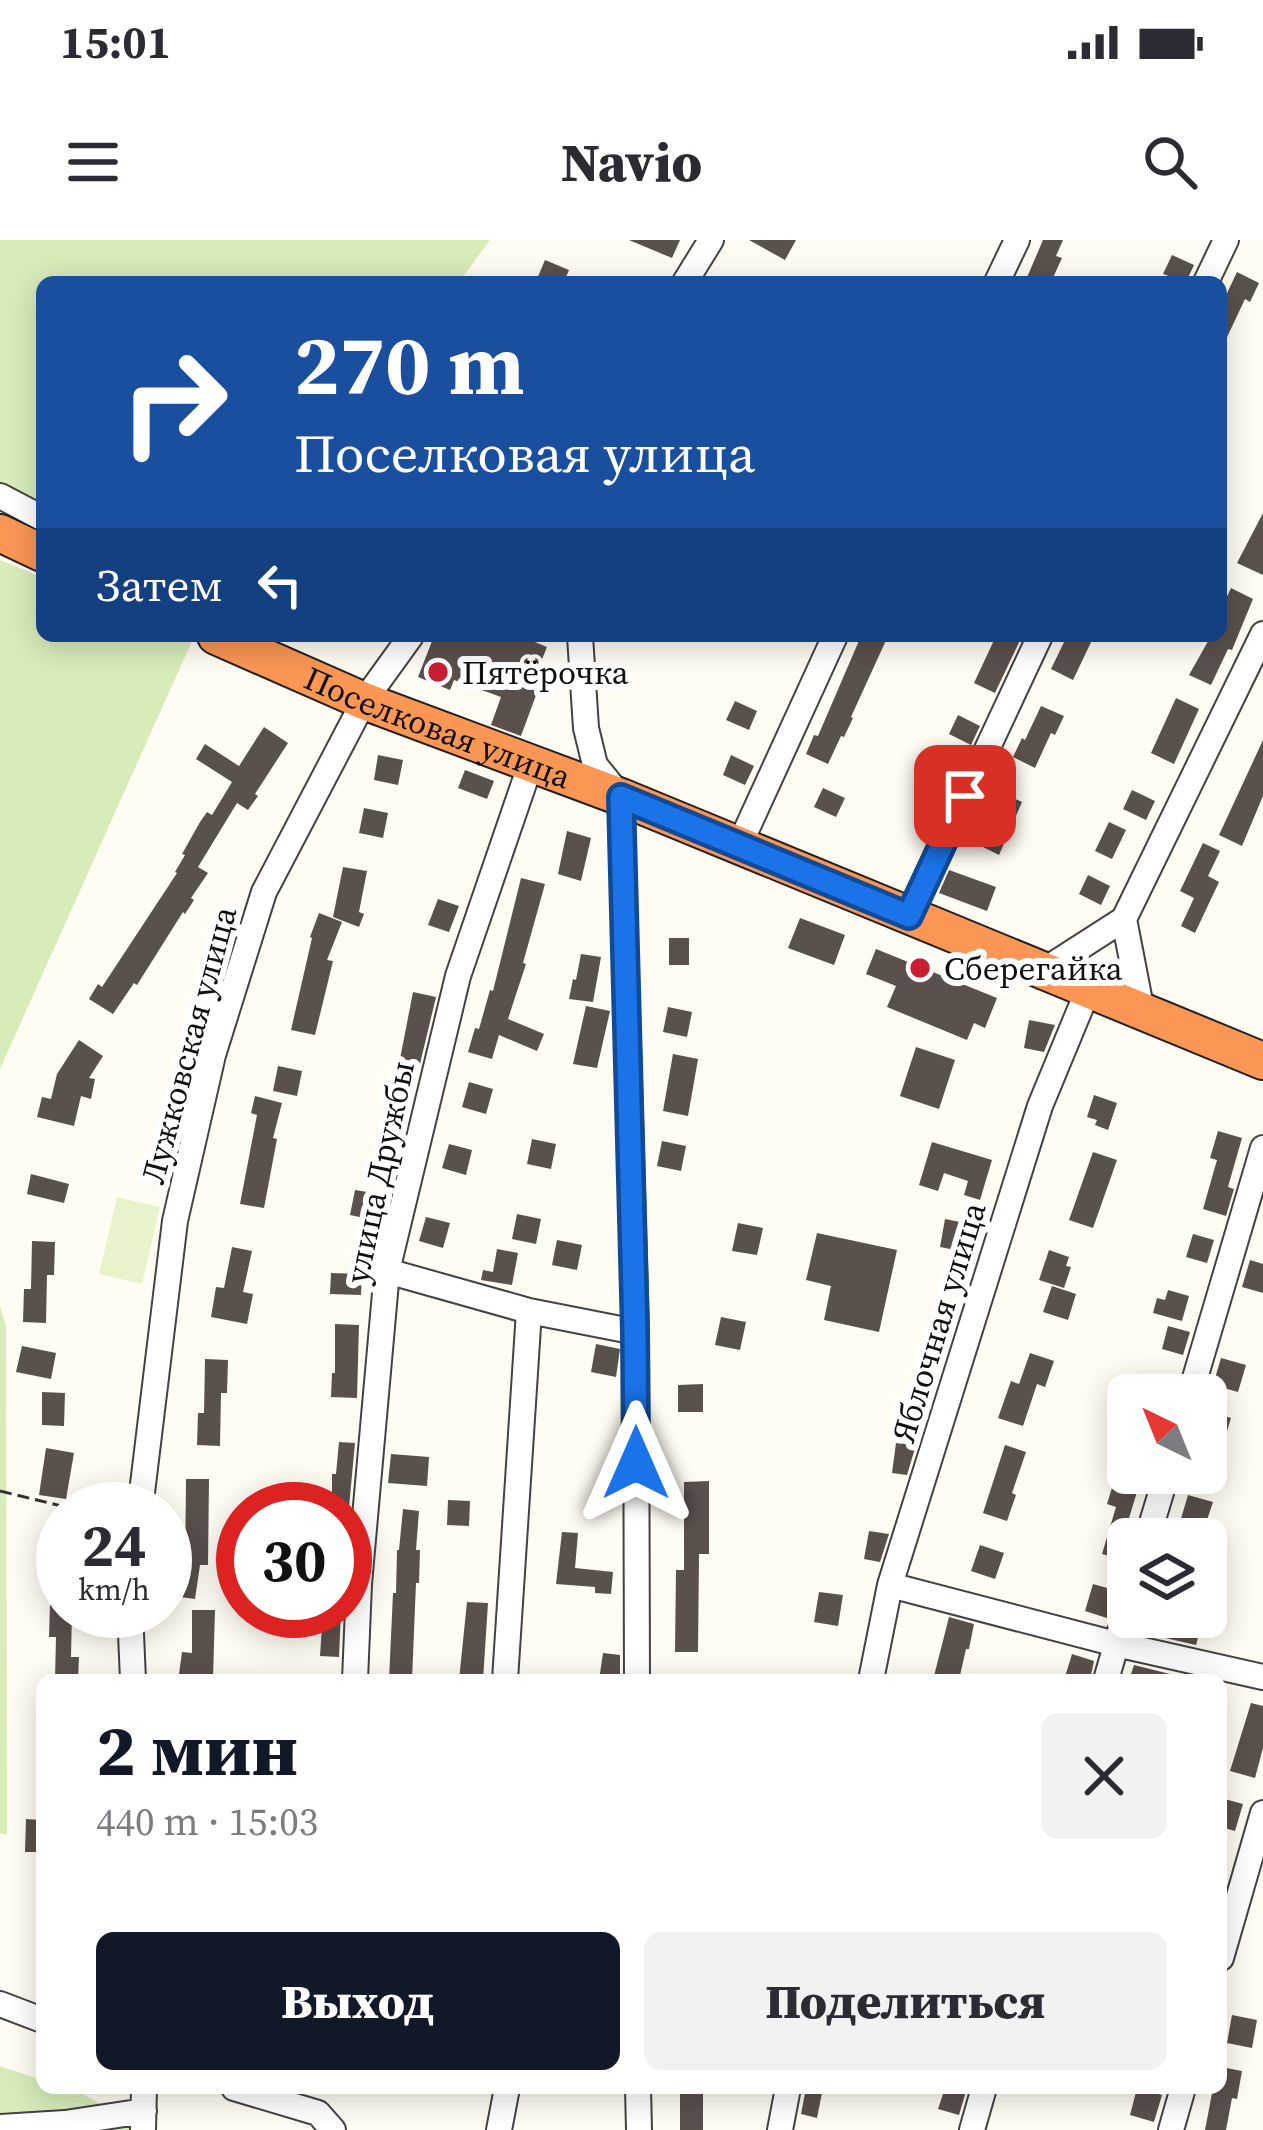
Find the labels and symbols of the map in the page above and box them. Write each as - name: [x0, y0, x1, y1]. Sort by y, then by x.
- place label: Пятёрочка: [462, 650, 629, 695]
- street label: Поселковая улица: [297, 656, 577, 799]
- marker: Пятёрочка: [425, 659, 451, 685]
- pin: [914, 745, 1016, 847]
- street label: Лужковская улица: [130, 901, 247, 1189]
- place label: Сберегайка: [944, 946, 1123, 991]
- marker: Сберегайка: [907, 955, 933, 981]
- street label: улица Дружбы: [334, 1057, 425, 1288]
- street label: Яблочная улица: [881, 1196, 996, 1448]
- north arrow: [1107, 1374, 1227, 1494]
- position arrow: [573, 1400, 699, 1526]
- speed limit sign: 30: [216, 1482, 372, 1638]

